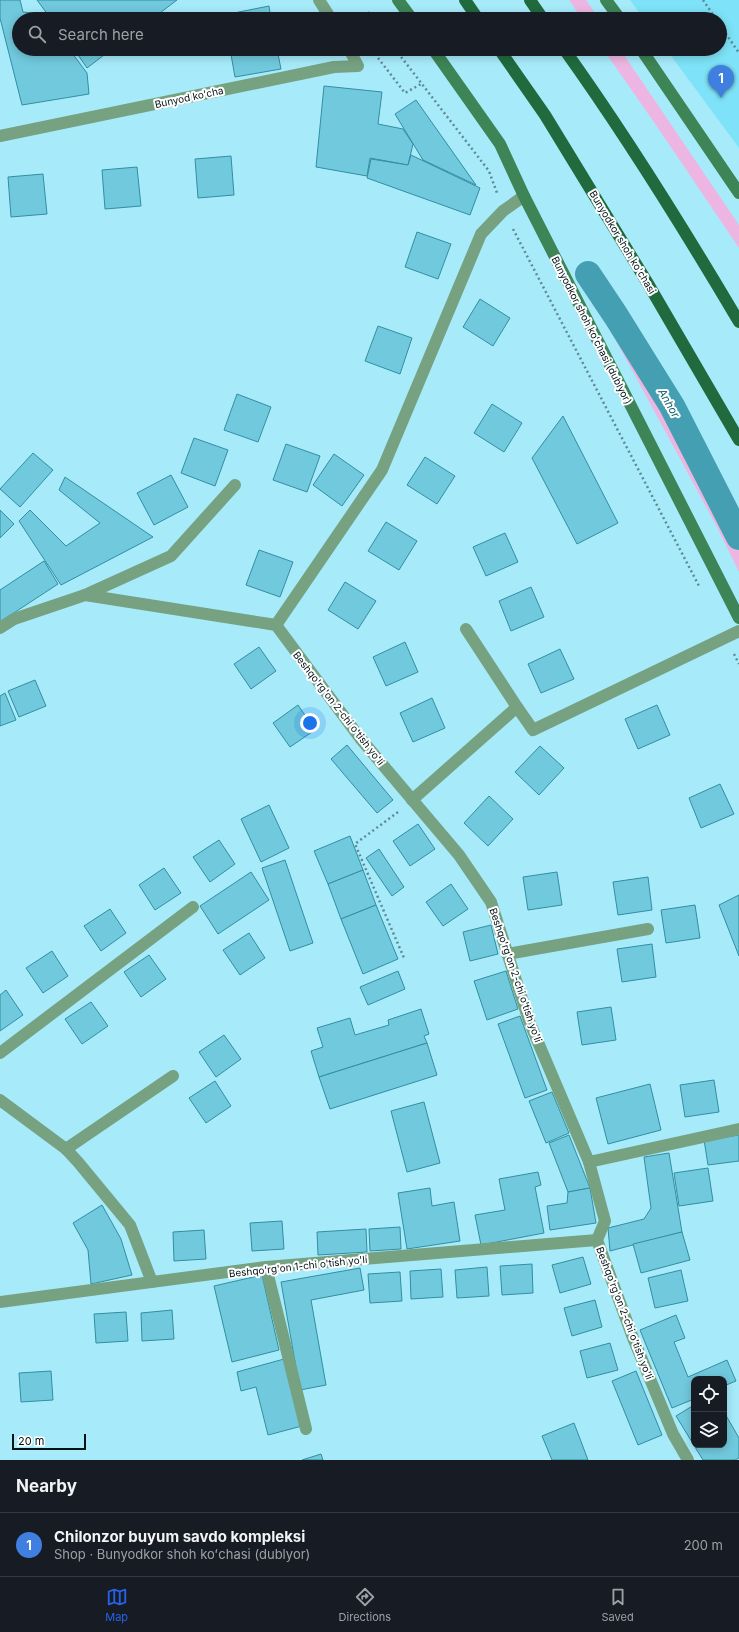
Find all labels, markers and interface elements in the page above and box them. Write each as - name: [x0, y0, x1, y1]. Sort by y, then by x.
- search box: [12, 12, 727, 56]
- icon: search: [26, 23, 48, 45]
- text: Search here: [58, 25, 144, 44]
- pin: 1: [708, 65, 734, 98]
- street label: Bunyod ko'cha: [154, 84, 224, 110]
- street label: Bunyodkor shoh ko'chasi: [587, 188, 659, 296]
- street label: Bunyodkor shoh koʻchasi (dublyor): [549, 254, 635, 406]
- water label: Anhor: [655, 385, 683, 421]
- street label: Beshqo'rg'on 2-chi o'tish yo'li: [291, 649, 387, 767]
- your location: [300, 713, 320, 733]
- street label: Beshqo'rg'on 2-chi o'tish yo'li: [487, 906, 545, 1044]
- street label: Beshqo'rg'on 2-chi o'tish yo'li: [594, 1245, 656, 1381]
- street label: Beshqo'rg'on 1-chi o'tish yo'li: [228, 1253, 368, 1279]
- map controls: [691, 1376, 727, 1448]
- button: locate: [691, 1376, 727, 1412]
- button: layers: [691, 1412, 727, 1448]
- scale bar: [12, 1432, 86, 1451]
- text: 20 m: [18, 1434, 44, 1448]
- text: Nearby: [16, 1476, 77, 1496]
- text: Chilonzor buyum savdo kompleksi: [54, 1527, 305, 1546]
- text: 1: [26, 1537, 32, 1553]
- text: 200 m: [684, 1537, 723, 1553]
- text: Shop · Bunyodkor shoh koʻchasi (dublyor): [54, 1546, 310, 1562]
- tab: Map: [105, 1586, 128, 1624]
- tab: Directions: [339, 1586, 391, 1624]
- tab: Saved: [602, 1586, 634, 1624]

